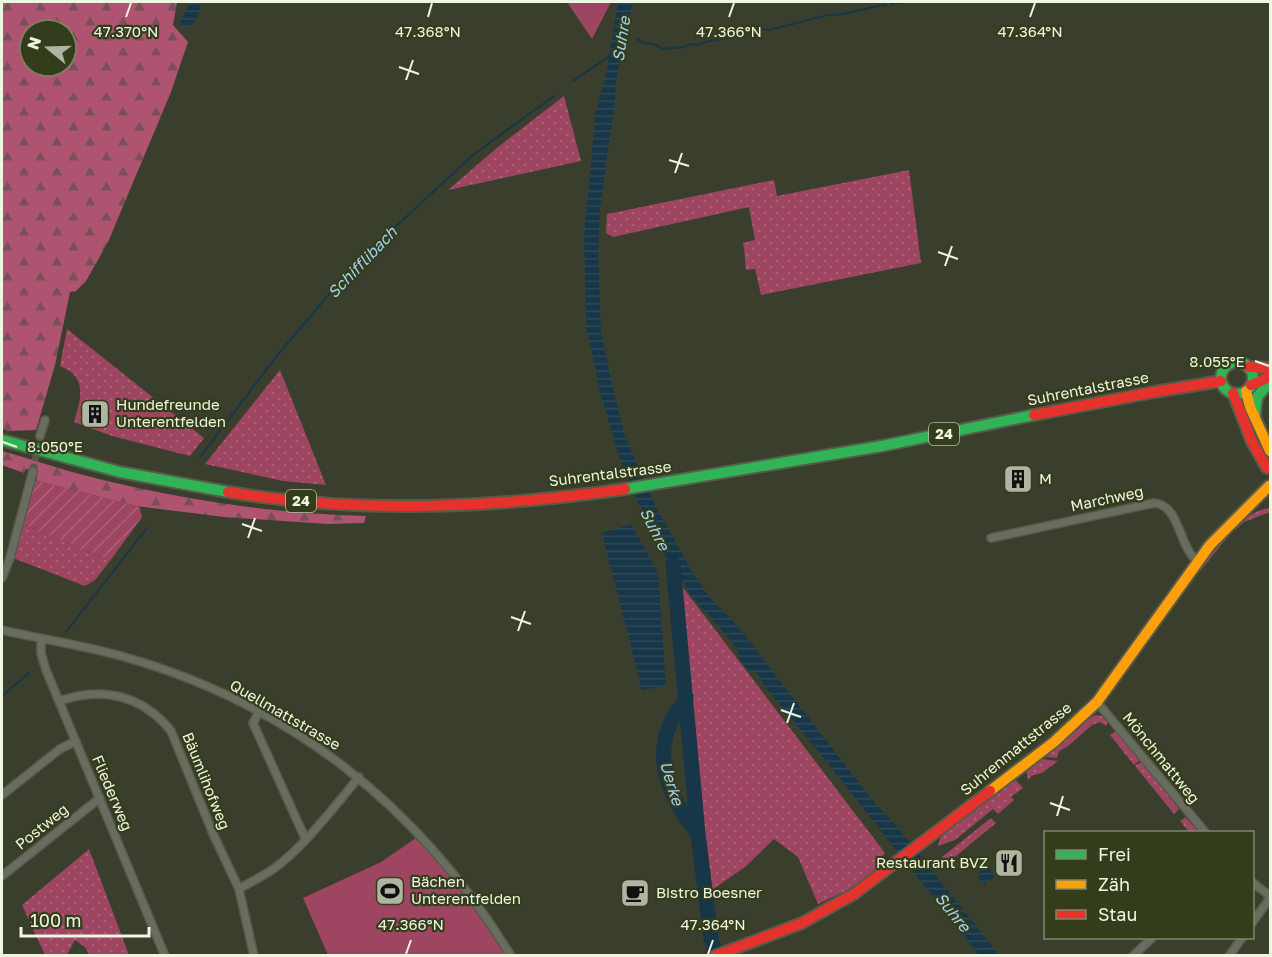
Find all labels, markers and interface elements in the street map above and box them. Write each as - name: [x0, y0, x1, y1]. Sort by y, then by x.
- water label: Suhre: [608, 13, 635, 63]
- north arrow: [18, 18, 78, 78]
- text: 47.370°N: [94, 22, 158, 40]
- text: 47.368°N: [395, 22, 461, 40]
- text: 47.366°N: [696, 22, 762, 40]
- text: 47.364°N: [997, 22, 1063, 40]
- text: N: [22, 34, 45, 52]
- water label: Schifflibach: [323, 221, 402, 302]
- text: 8.055°E: [1189, 352, 1245, 370]
- street label: Suhrentalstrasse: [1026, 367, 1150, 409]
- place label: Hundefreunde Unterentfelden: [116, 395, 226, 430]
- building icon: Hundefreunde Unterentfelden: [79, 398, 111, 430]
- road number: 24: [929, 423, 959, 445]
- text: 8.050°E: [27, 437, 83, 455]
- street label: Suhrentalstrasse: [548, 457, 672, 489]
- building icon: M: [1002, 463, 1034, 495]
- place label: M: [1039, 469, 1052, 487]
- street label: Marchweg: [1069, 481, 1145, 515]
- road number: 24: [286, 490, 316, 512]
- water label: Suhre: [636, 504, 675, 555]
- street label: Quellmattstrasse: [227, 675, 344, 753]
- street label: Suhrenmattstrasse: [956, 698, 1075, 799]
- street label: Mönchmattweg: [1120, 708, 1204, 807]
- street label: Bäumlihofweg: [179, 729, 235, 832]
- street label: Fliederweg: [89, 752, 137, 833]
- water label: Uerke: [656, 758, 689, 809]
- street label: Postweg: [11, 799, 71, 853]
- legend: [1044, 831, 1254, 939]
- text: Frei: [1098, 843, 1131, 865]
- restaurant icon: Restaurant BVZ: [993, 847, 1025, 879]
- place label: Restaurant BVZ: [876, 853, 988, 871]
- place label: Bächen Unterentfelden: [411, 872, 521, 907]
- text: Zäh: [1098, 873, 1130, 895]
- sports icon: Bächen Unterentfelden: [374, 875, 406, 907]
- cafe icon: Bistro Boesner: [619, 877, 651, 909]
- place label: Bistro Boesner: [656, 883, 762, 901]
- water label: Suhre: [931, 888, 976, 937]
- scale bar: [21, 900, 148, 938]
- text: Stau: [1098, 903, 1137, 925]
- text: 100 m: [30, 909, 81, 931]
- text: 47.366°N: [378, 915, 444, 933]
- text: 47.364°N: [680, 915, 746, 933]

